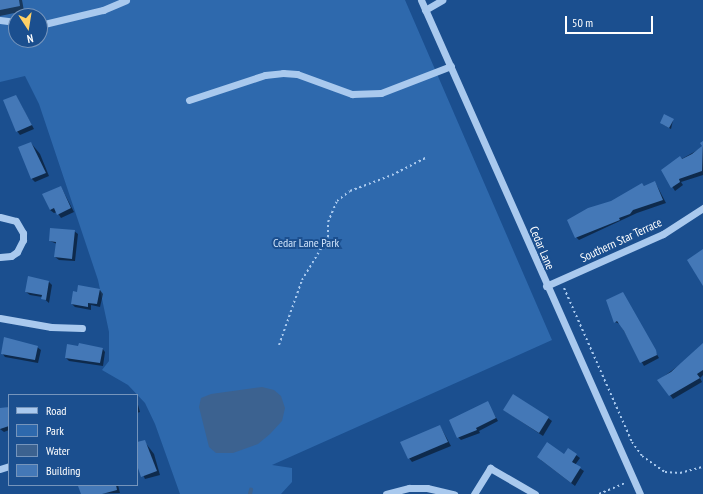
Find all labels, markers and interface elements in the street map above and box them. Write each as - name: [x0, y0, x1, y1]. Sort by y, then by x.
- north arrow: [8, 8, 48, 48]
- scale bar: [567, 8, 655, 34]
- text: 50 m: [572, 15, 593, 30]
- text: N: [26, 31, 35, 46]
- street label: Southern Star Terrace: [578, 215, 664, 265]
- street label: Cedar Lane: [526, 224, 558, 272]
- park label: Cedar Lane Park: [273, 236, 339, 250]
- legend: [8, 394, 138, 486]
- text: Road: [46, 403, 66, 418]
- text: Park: [46, 423, 64, 438]
- text: Water: [46, 443, 70, 458]
- text: Building: [46, 463, 81, 478]

